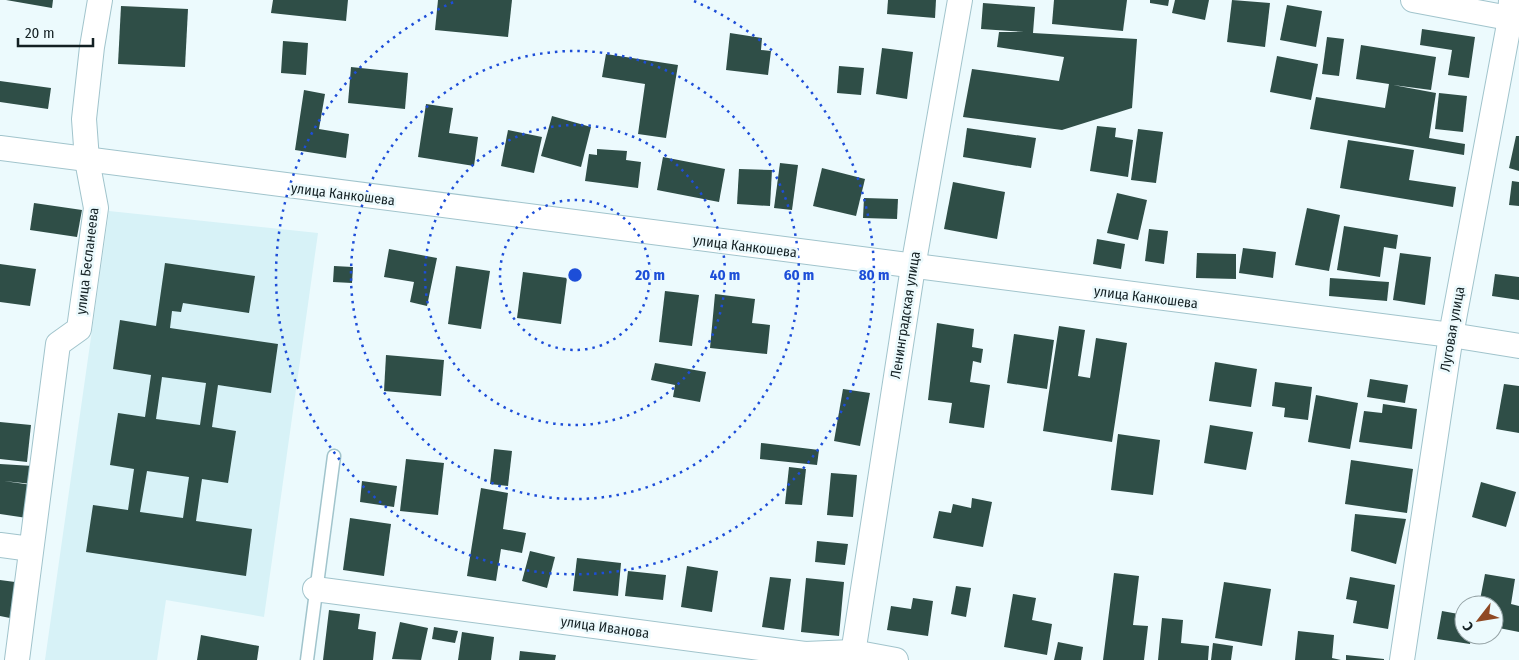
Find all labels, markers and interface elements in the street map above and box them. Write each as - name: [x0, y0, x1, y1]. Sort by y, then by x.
- scale bar: [18, 15, 92, 47]
- text: 20 m: [25, 24, 55, 42]
- street label: улица Канкошева: [290, 180, 396, 209]
- street label: улица Бесланеева: [72, 206, 103, 316]
- street label: улица Канкошева: [692, 232, 798, 261]
- street label: Ленинградская улица: [887, 250, 924, 380]
- centre of rings: [566, 266, 584, 284]
- text: 20 m: [634, 266, 665, 284]
- text: 40 m: [710, 266, 740, 284]
- text: 60 m: [784, 266, 814, 284]
- text: 80 m: [859, 266, 889, 284]
- street label: улица Канкошева: [1093, 283, 1199, 312]
- street label: Луговая улица: [1437, 285, 1468, 373]
- north arrow: [1454, 595, 1504, 645]
- street label: улица Иванова: [560, 613, 650, 642]
- text: С: [1459, 618, 1477, 634]

